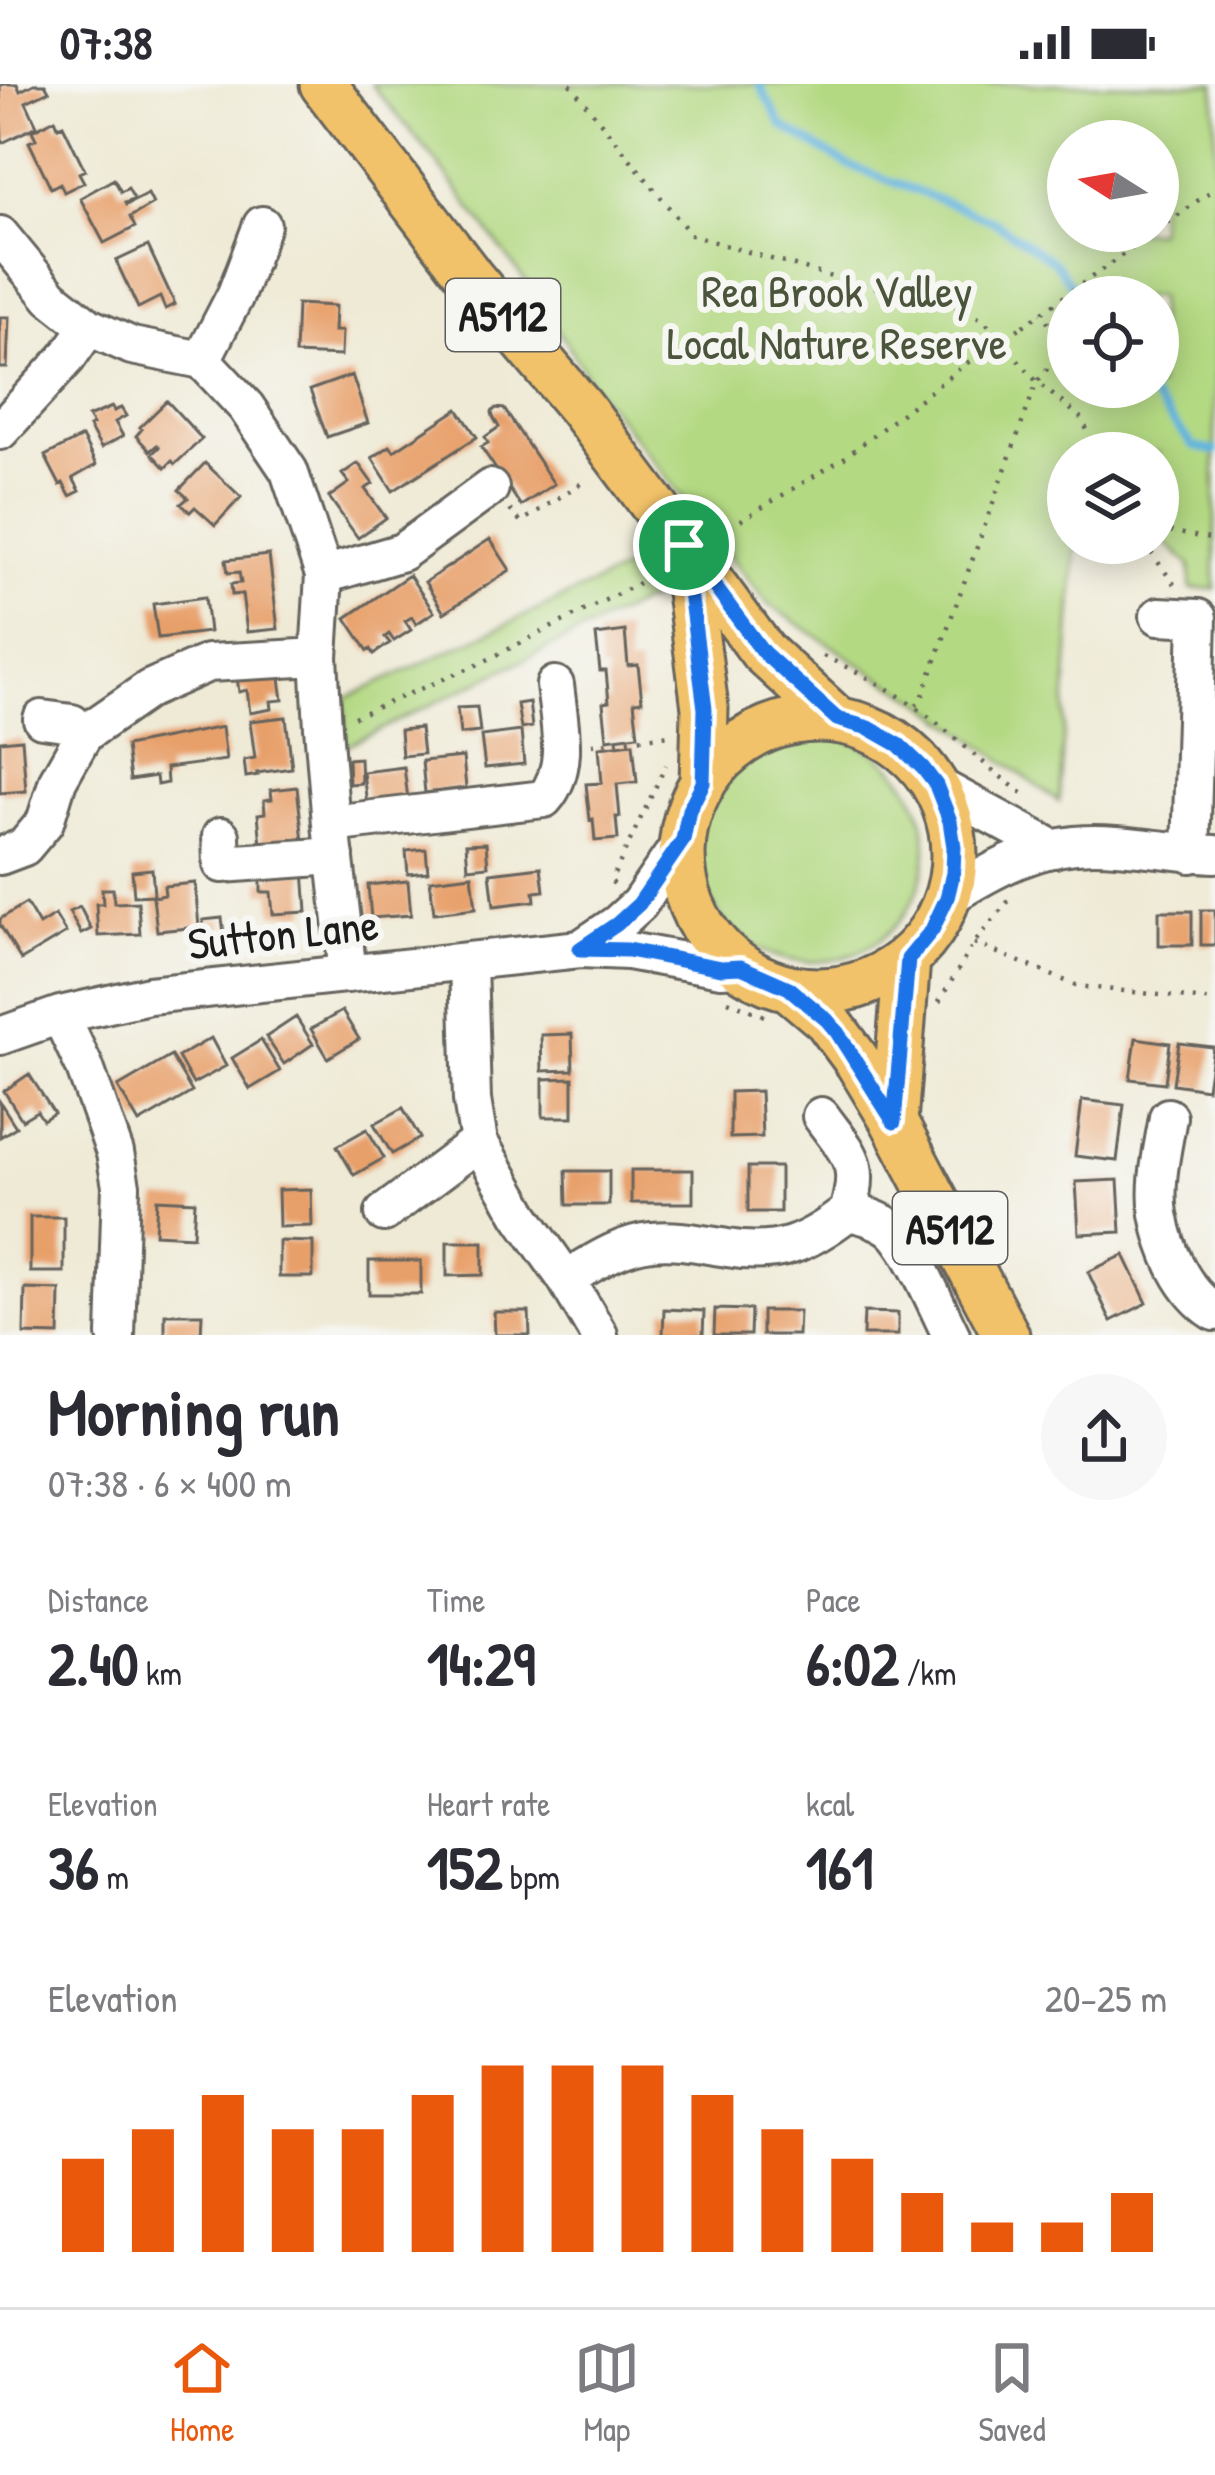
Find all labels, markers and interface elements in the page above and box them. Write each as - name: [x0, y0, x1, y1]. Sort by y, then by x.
- text: 07:38: [60, 12, 153, 73]
- north arrow: [1047, 120, 1179, 252]
- map controls: [1047, 120, 1179, 564]
- park label: Rea Brook Valley Local Nature Reserve: [667, 260, 1007, 373]
- button: locate: [1047, 276, 1179, 408]
- road number: A5112: [446, 279, 560, 351]
- button: layers: [1047, 432, 1179, 564]
- pin: [633, 494, 735, 596]
- icon: arrive: [651, 512, 717, 578]
- street label: Sutton Lane: [185, 893, 381, 973]
- road number: A5112: [893, 1192, 1007, 1264]
- text: Morning run: [48, 1366, 340, 1456]
- button: share: [1041, 1374, 1167, 1500]
- text: 07:38 · 6 × 400 m: [48, 1456, 292, 1509]
- text: Distance: [48, 1578, 149, 1622]
- text: Time: [427, 1578, 485, 1622]
- text: Pace: [806, 1578, 861, 1622]
- text: 2.40: [48, 1622, 138, 1704]
- text: 14:29: [427, 1622, 535, 1704]
- text: 6:02: [806, 1622, 899, 1704]
- text: km: [138, 1651, 182, 1695]
- text: /km: [899, 1651, 957, 1695]
- text: Elevation: [48, 1782, 158, 1826]
- text: Heart rate: [427, 1782, 550, 1826]
- text: kcal: [806, 1782, 854, 1826]
- text: 36: [48, 1826, 99, 1908]
- text: 152: [427, 1826, 502, 1908]
- text: 161: [806, 1826, 874, 1908]
- text: m: [99, 1855, 129, 1899]
- text: bpm: [502, 1855, 560, 1899]
- text: Elevation: [48, 1971, 178, 2024]
- text: 20–25 m: [1045, 1971, 1167, 2024]
- tab: Home: [169, 2335, 235, 2451]
- tab: Map: [574, 2335, 640, 2451]
- tab: Saved: [978, 2335, 1046, 2451]

